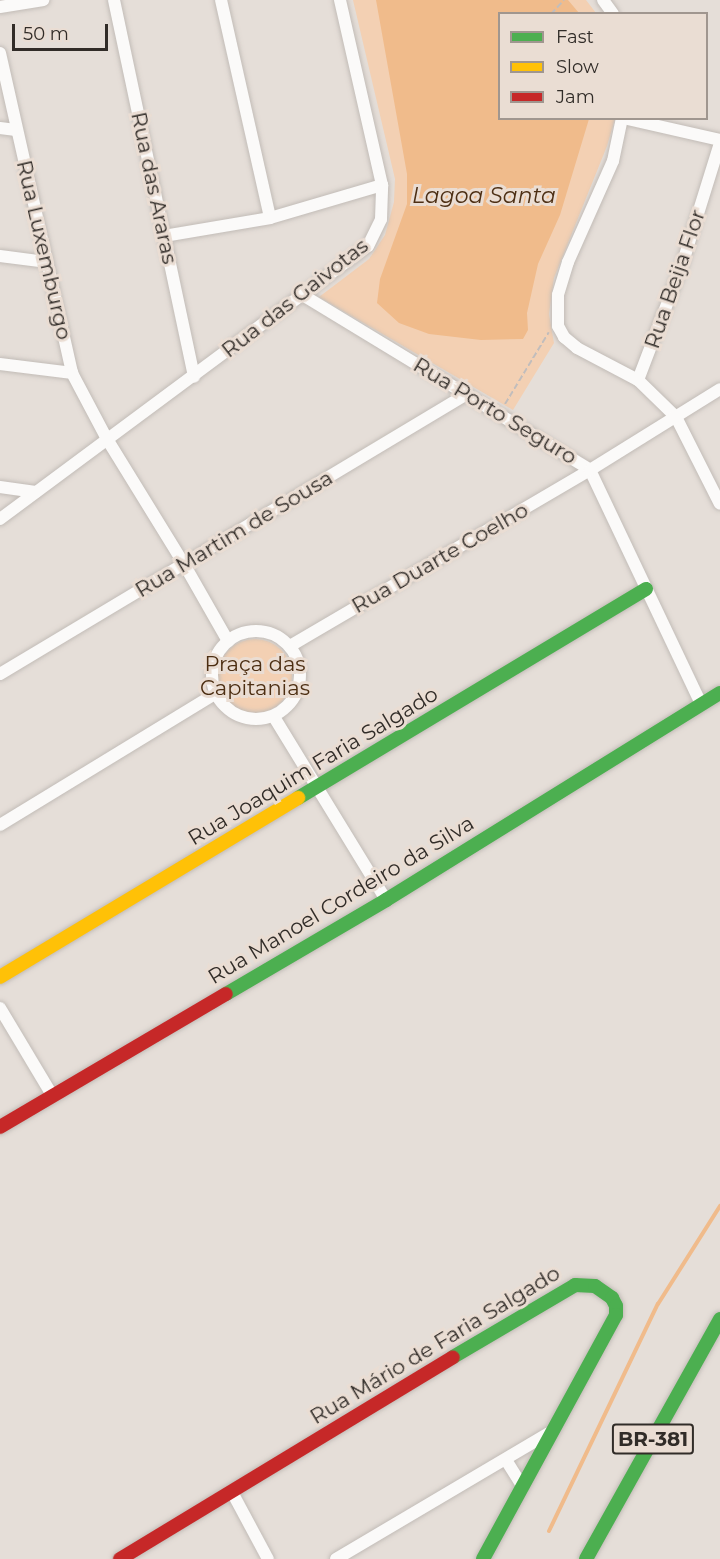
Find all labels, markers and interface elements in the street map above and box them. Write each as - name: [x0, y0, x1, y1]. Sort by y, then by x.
- scale bar: [15, 12, 111, 50]
- legend: [498, 12, 708, 120]
- text: 50 m: [23, 23, 69, 45]
- text: Fast: [556, 26, 594, 48]
- text: Slow: [556, 56, 599, 78]
- text: Jam: [556, 86, 595, 108]
- street label: Rua das Araras: [126, 110, 182, 266]
- street label: Rua Luxemburgo: [11, 158, 77, 342]
- water label: Lagoa Santa: [412, 183, 556, 209]
- street label: Rua Beija Flor: [639, 206, 711, 352]
- street label: Rua das Gaivotas: [217, 233, 373, 363]
- street label: Rua Porto Seguro: [409, 352, 581, 470]
- street label: Rua Martim de Sousa: [131, 465, 337, 603]
- street label: Rua Duarte Coelho: [347, 497, 533, 619]
- park label: Praça das Capitanias: [200, 651, 310, 701]
- street label: Rua Joaquim Faria Salgado: [183, 681, 443, 851]
- street label: Rua Manoel Cordeiro da Silva: [204, 810, 478, 990]
- street label: Rua Mário de Faria Salgado: [306, 1260, 564, 1430]
- road number: BR-381: [611, 1422, 695, 1456]

